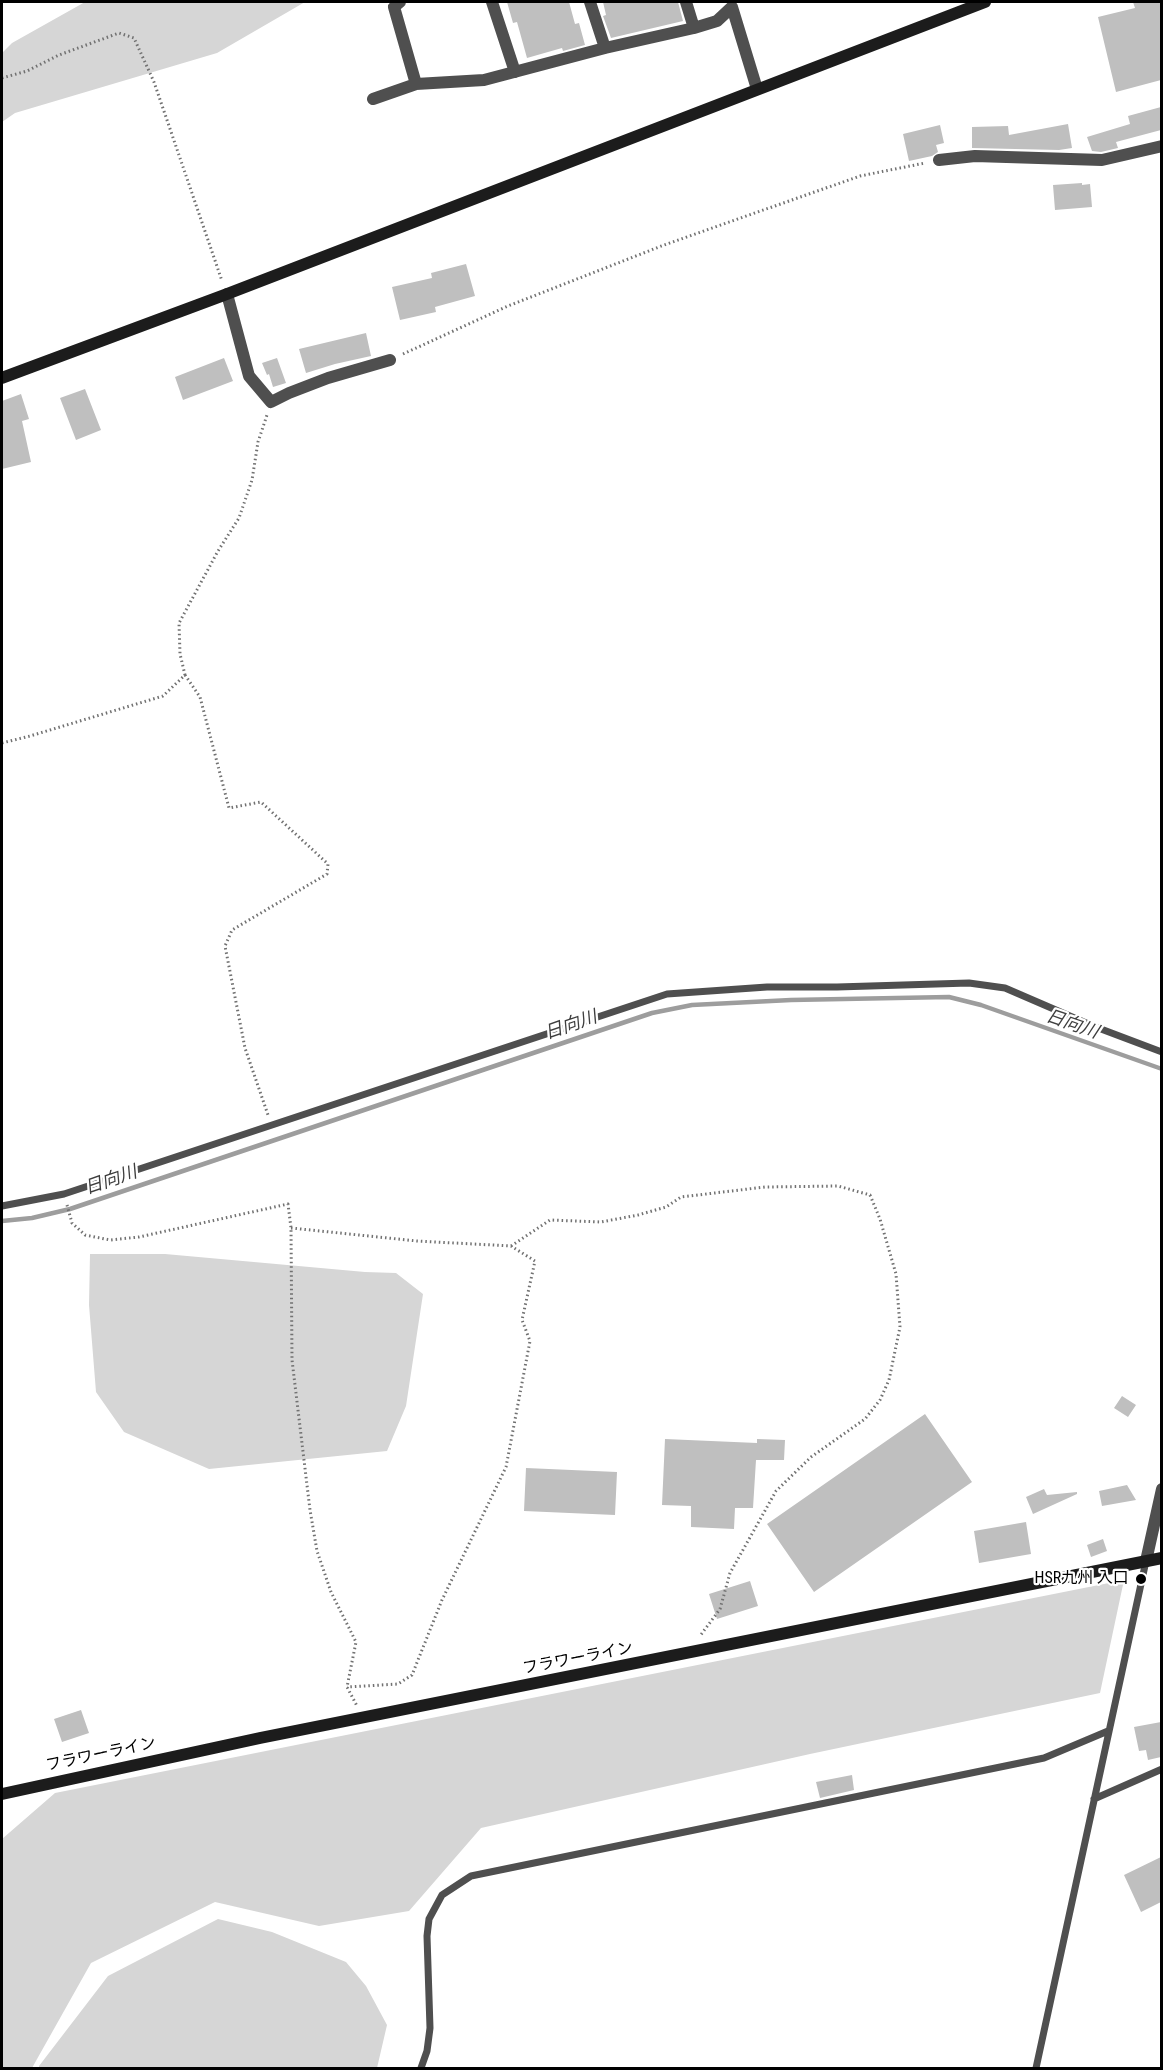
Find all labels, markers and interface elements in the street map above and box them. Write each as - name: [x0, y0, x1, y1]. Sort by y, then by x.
- water label: 日向川: [1043, 1006, 1101, 1044]
- water label: 日向川: [542, 1007, 600, 1045]
- water label: 日向川: [82, 1162, 140, 1200]
- place label: HSR九州 入口: [1035, 1569, 1129, 1589]
- marker: HSR九州 入口: [1134, 1572, 1148, 1586]
- street label: フラワーライン: [521, 1639, 635, 1679]
- street label: フラワーライン: [44, 1734, 158, 1776]

